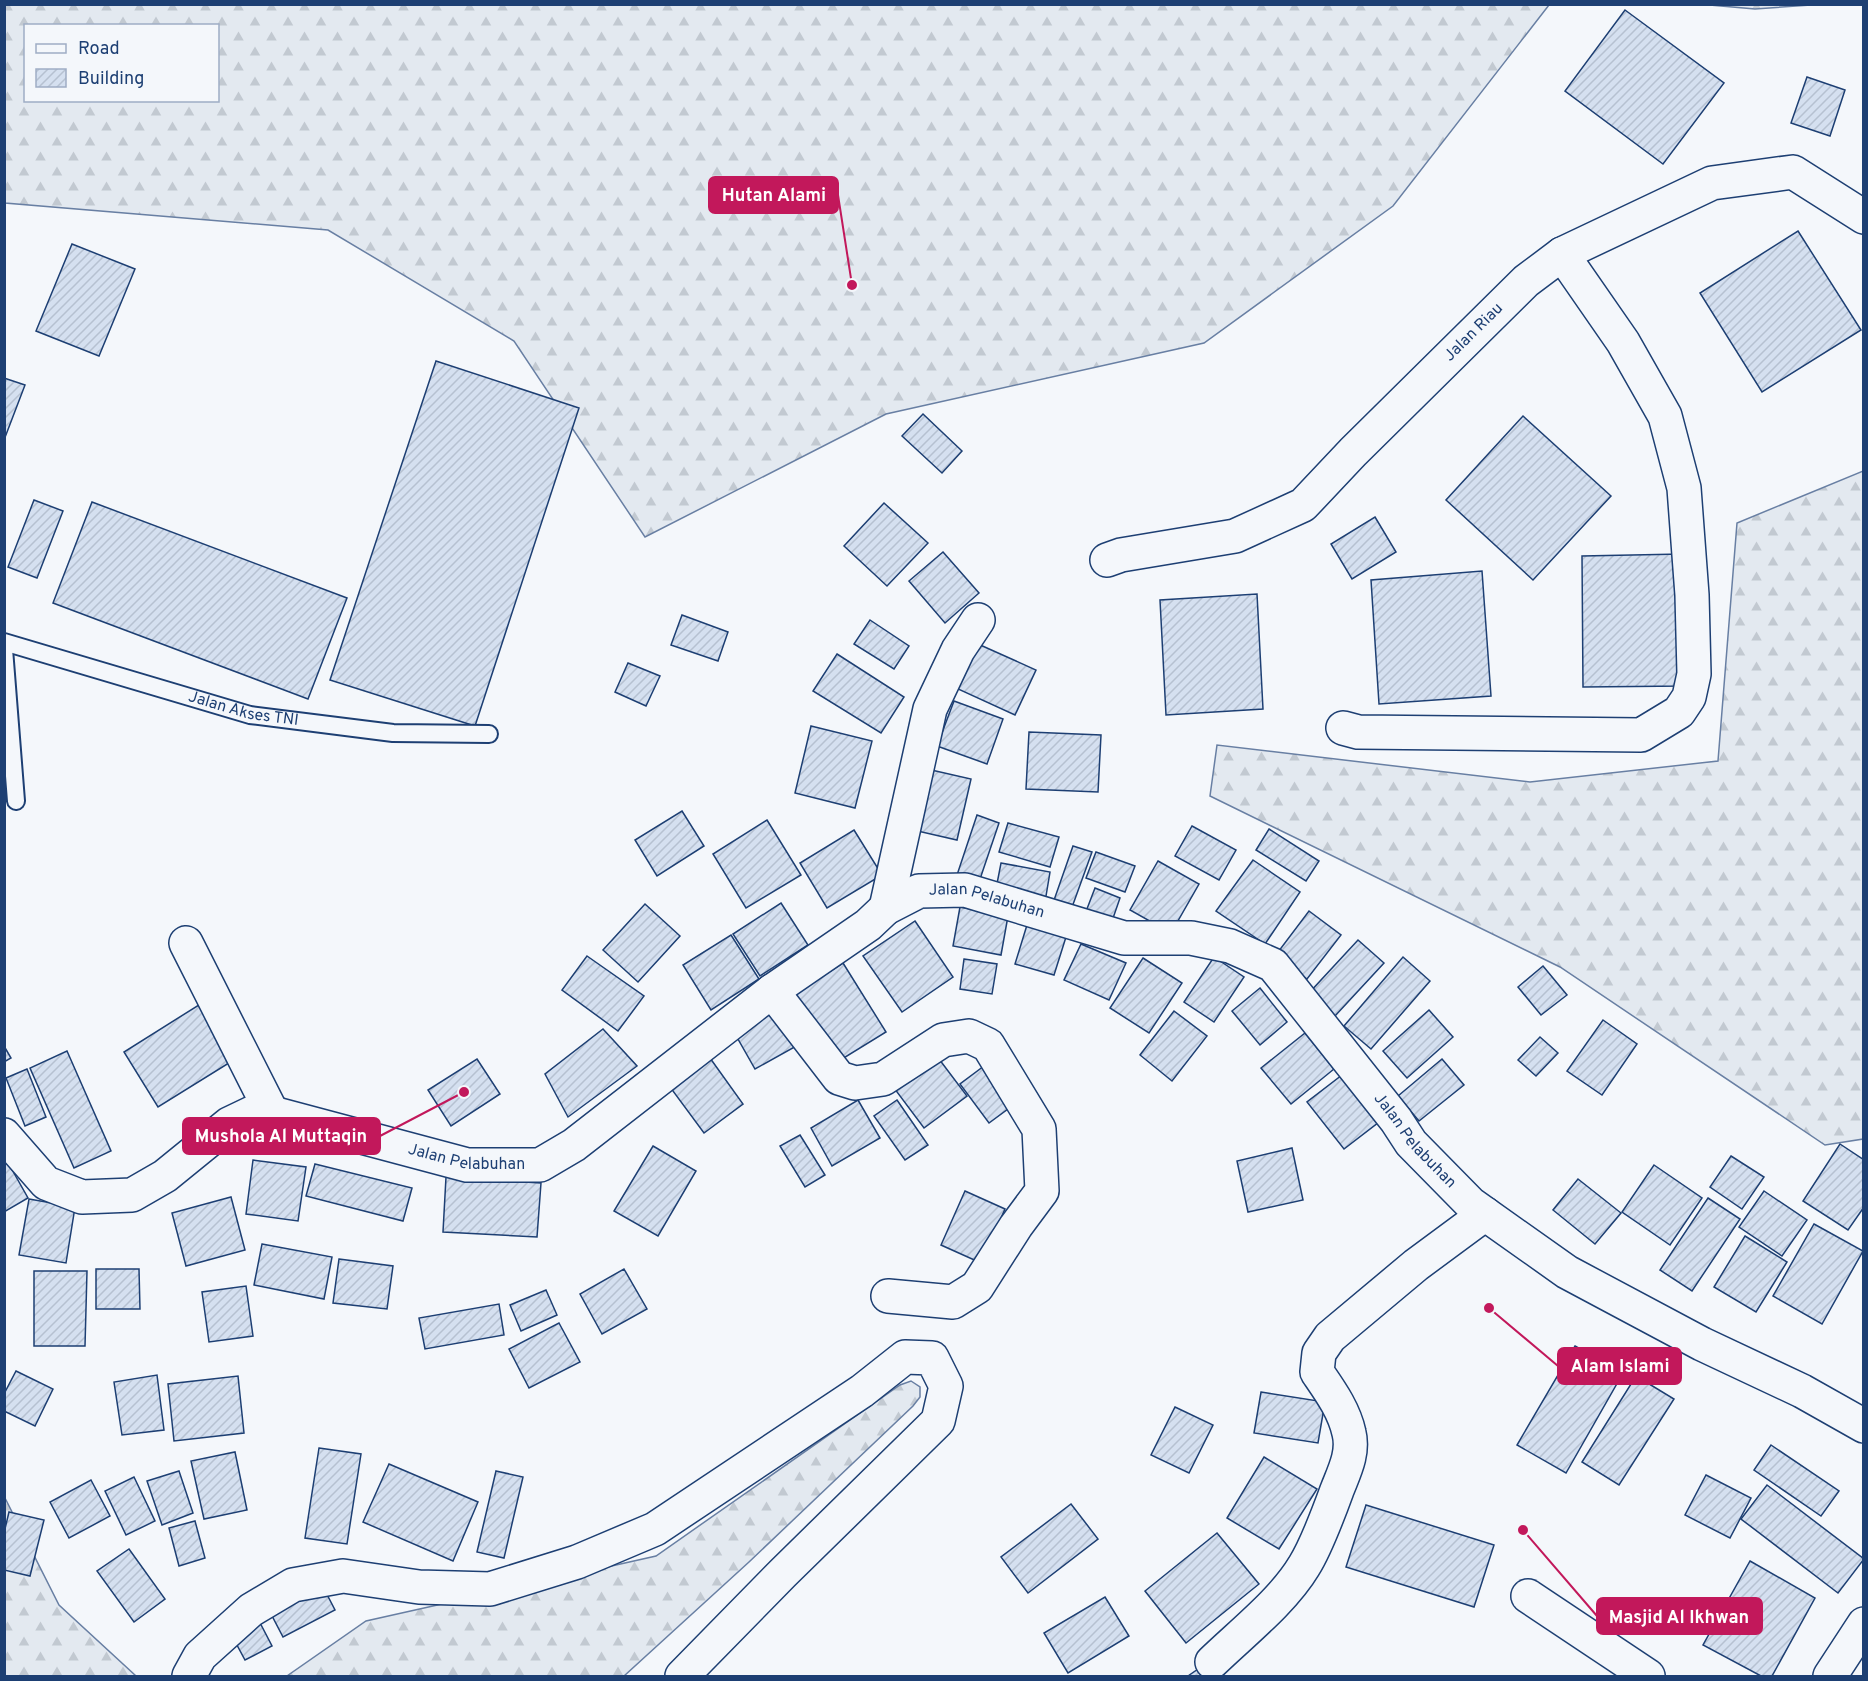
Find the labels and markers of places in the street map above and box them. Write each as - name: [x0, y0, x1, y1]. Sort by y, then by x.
- callout: Hutan Alami: [709, 177, 838, 213]
- callout: Mushola Al Muttaqin: [183, 1118, 380, 1154]
- callout: Alam Islami: [1558, 1348, 1681, 1384]
- callout: Masjid Al Ikhwan: [1597, 1598, 1762, 1634]

